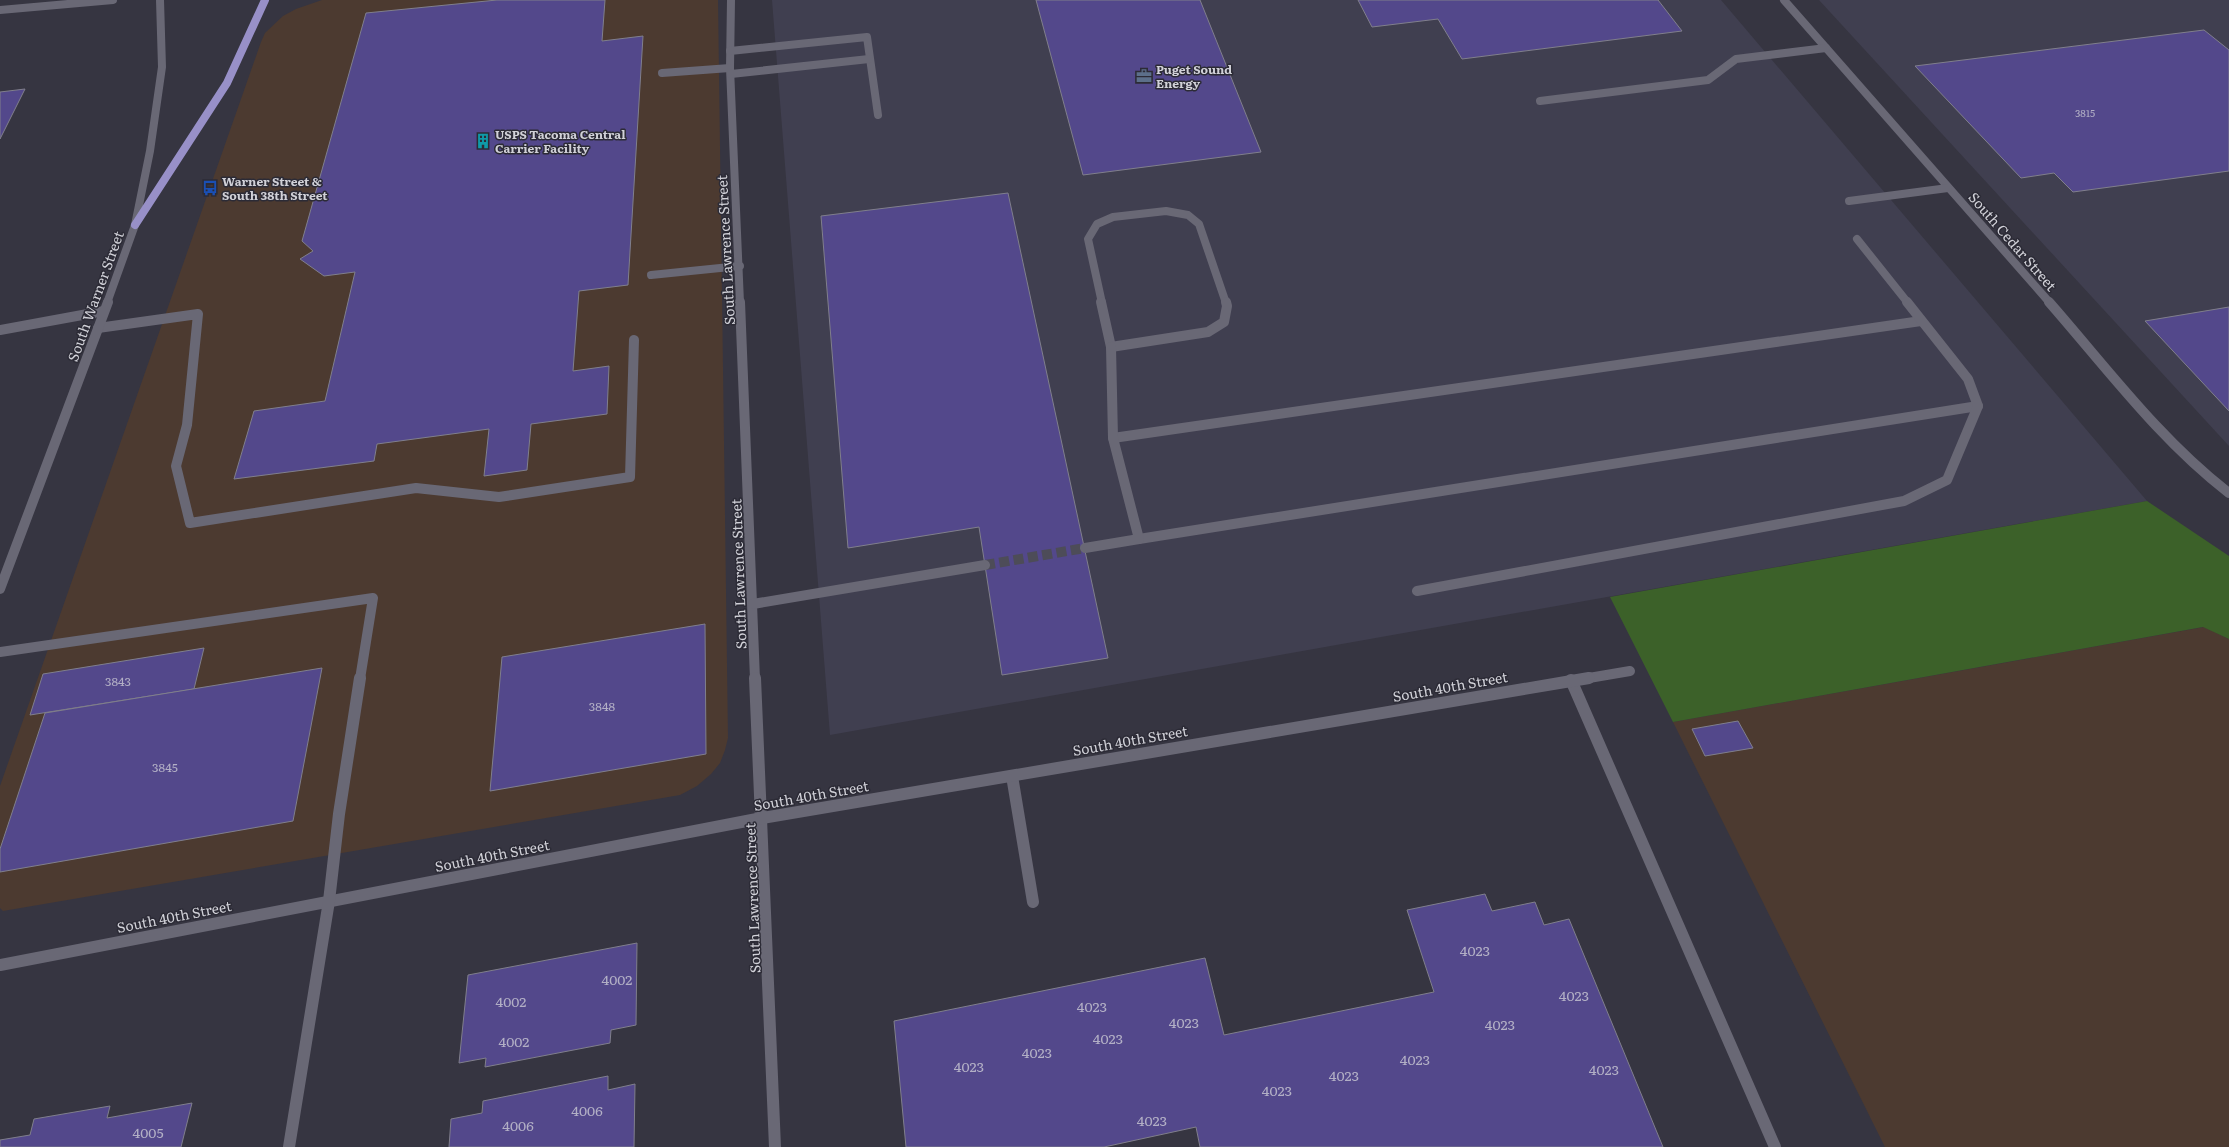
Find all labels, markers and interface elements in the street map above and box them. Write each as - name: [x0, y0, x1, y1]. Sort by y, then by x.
- place label: Puget Sound Energy: [1156, 60, 1232, 92]
- office icon: Puget Sound Energy: [1135, 67, 1153, 85]
- house number: 3815: [2075, 105, 2095, 120]
- place label: USPS Tacoma Central Carrier Facility: [495, 125, 626, 157]
- building icon: USPS Tacoma Central Carrier Facility: [474, 132, 492, 150]
- place label: Warner Street & South 38th Street: [222, 172, 328, 204]
- street label: South Lawrence Street: [711, 174, 739, 326]
- bus stop icon: Warner Street & South 38th Street: [201, 179, 219, 197]
- street label: South Cedar Street: [1964, 187, 2062, 295]
- street label: South Warner Street: [62, 228, 128, 364]
- street label: South Lawrence Street: [725, 498, 751, 650]
- street label: South 40th Street: [1391, 666, 1509, 706]
- house number: 3843: [105, 672, 131, 690]
- house number: 3848: [589, 697, 616, 715]
- street label: South 40th Street: [1071, 720, 1189, 760]
- house number: 3845: [152, 758, 178, 776]
- street label: South 40th Street: [752, 775, 870, 815]
- street label: South Lawrence Street: [739, 822, 765, 974]
- street label: South 40th Street: [433, 834, 551, 876]
- street label: South 40th Street: [115, 895, 233, 937]
- house number: 4023: [1460, 940, 1490, 960]
- house number: 4002: [602, 969, 632, 989]
- house number: 4023: [1559, 985, 1589, 1005]
- house number: 4002: [496, 991, 526, 1011]
- house number: 4023: [1077, 996, 1107, 1016]
- house number: 4023: [1169, 1012, 1199, 1032]
- house number: 4023: [1485, 1014, 1515, 1034]
- house number: 4023: [1093, 1028, 1123, 1048]
- house number: 4002: [499, 1031, 529, 1051]
- house number: 4023: [1022, 1042, 1052, 1062]
- house number: 4023: [1400, 1049, 1430, 1069]
- house number: 4023: [954, 1056, 984, 1076]
- house number: 4023: [1589, 1059, 1619, 1079]
- house number: 4023: [1329, 1065, 1359, 1085]
- house number: 4023: [1262, 1080, 1292, 1100]
- house number: 4006: [571, 1100, 603, 1120]
- house number: 4023: [1137, 1110, 1167, 1130]
- house number: 4006: [502, 1115, 534, 1135]
- house number: 4005: [132, 1122, 164, 1142]

